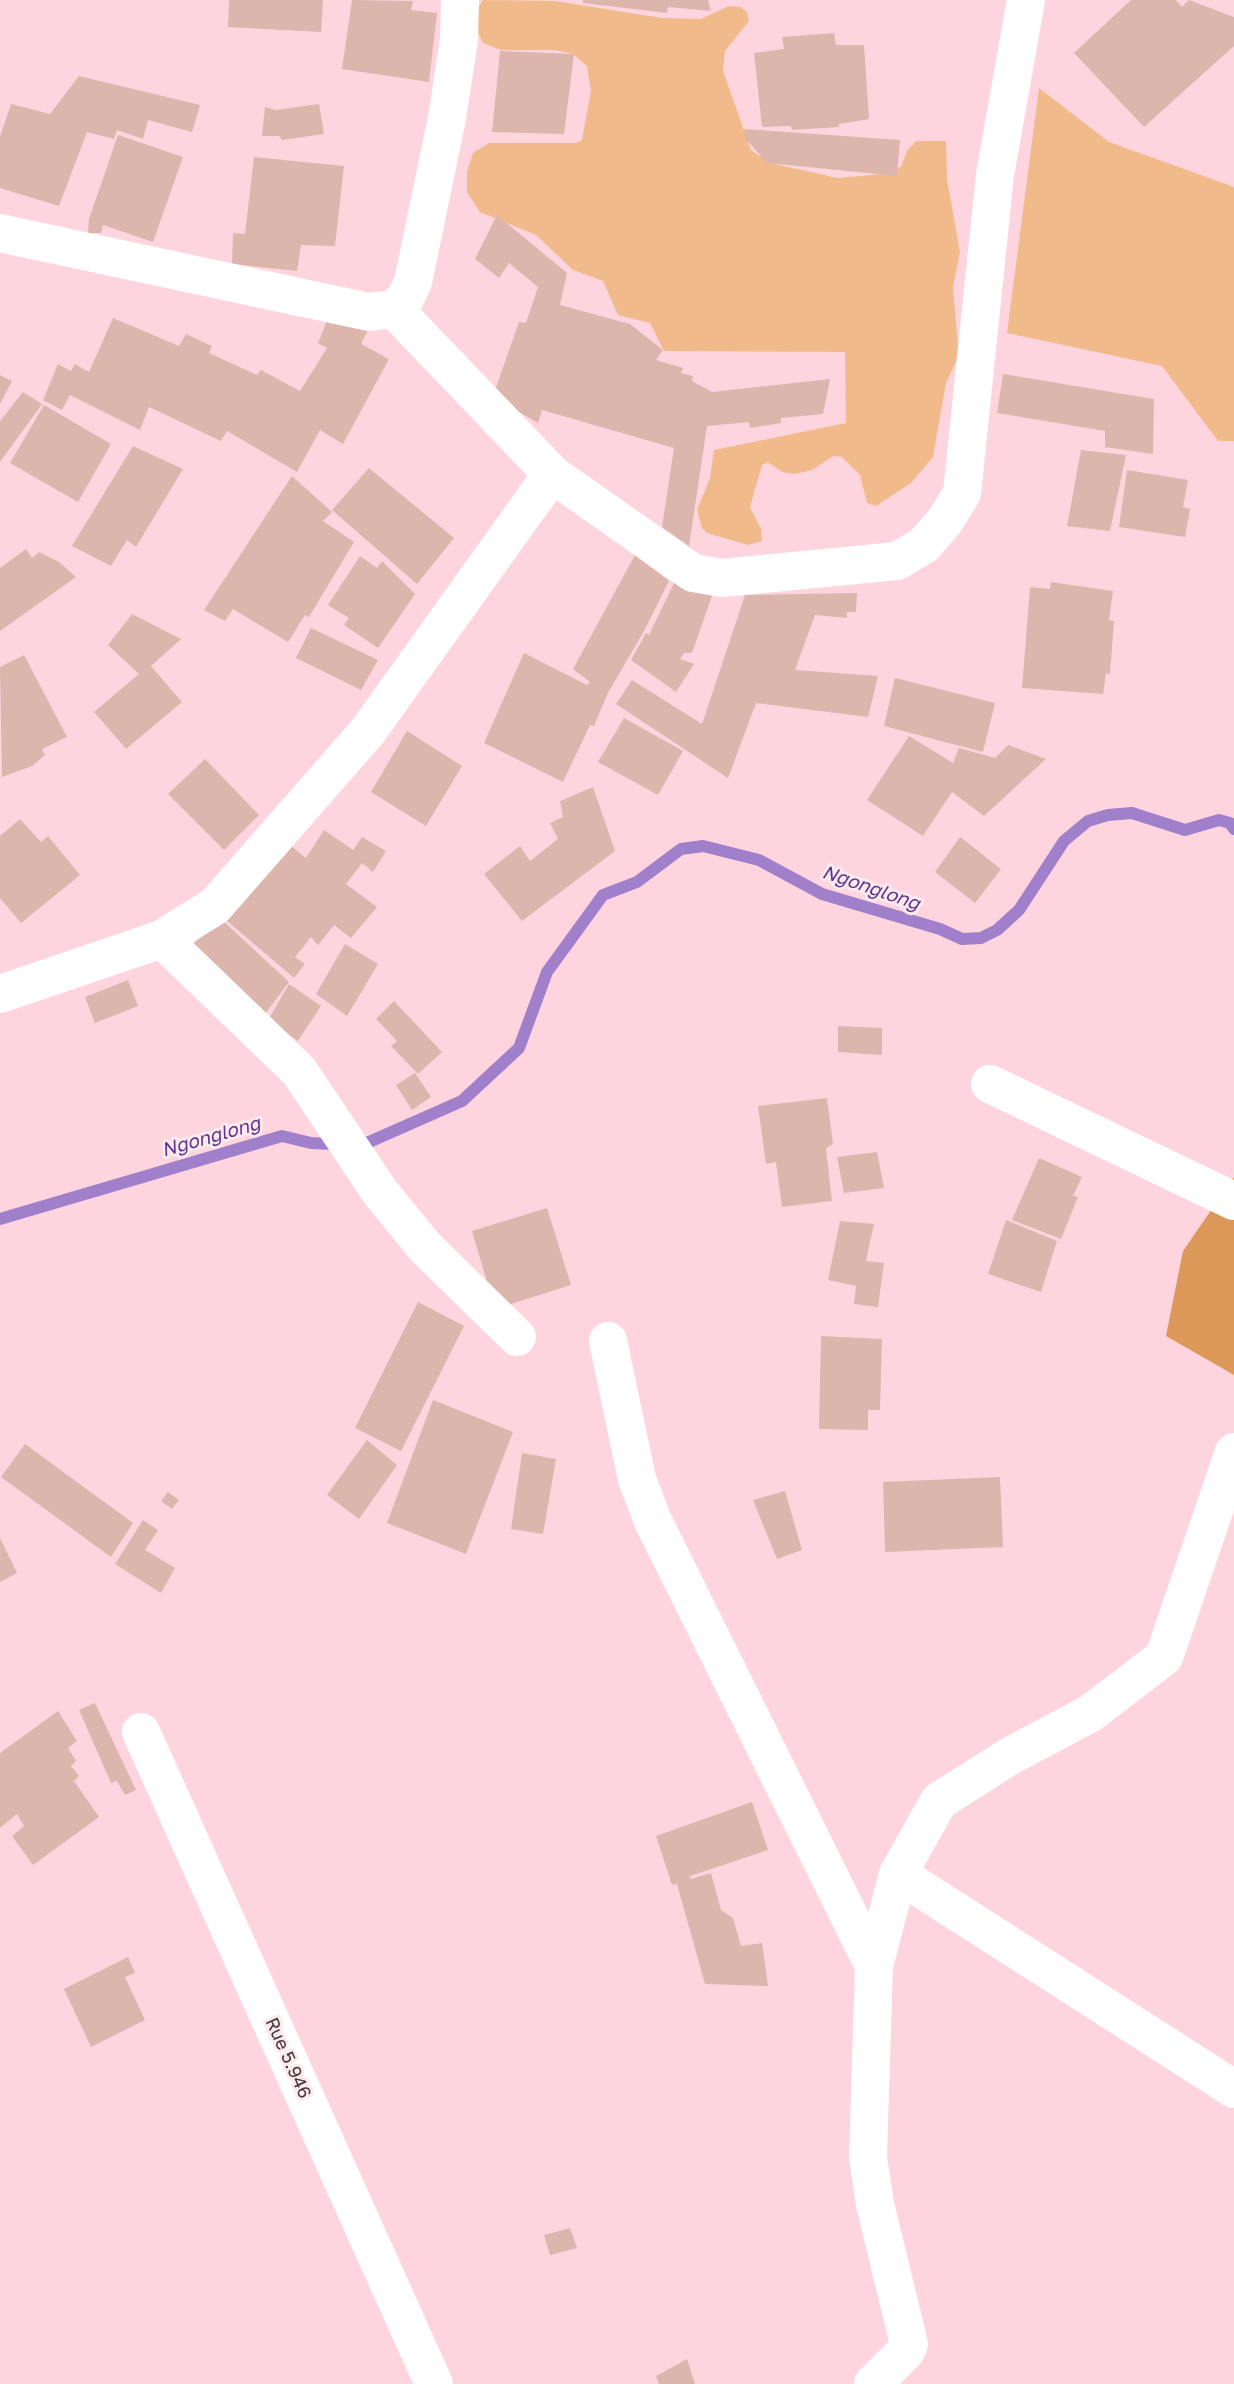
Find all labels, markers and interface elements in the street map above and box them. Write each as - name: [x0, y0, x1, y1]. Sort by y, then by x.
- water label: Ngonglong: [819, 861, 923, 915]
- water label: Ngonglong: [159, 1112, 263, 1162]
- street label: Rue 5.946: [261, 2014, 315, 2102]

